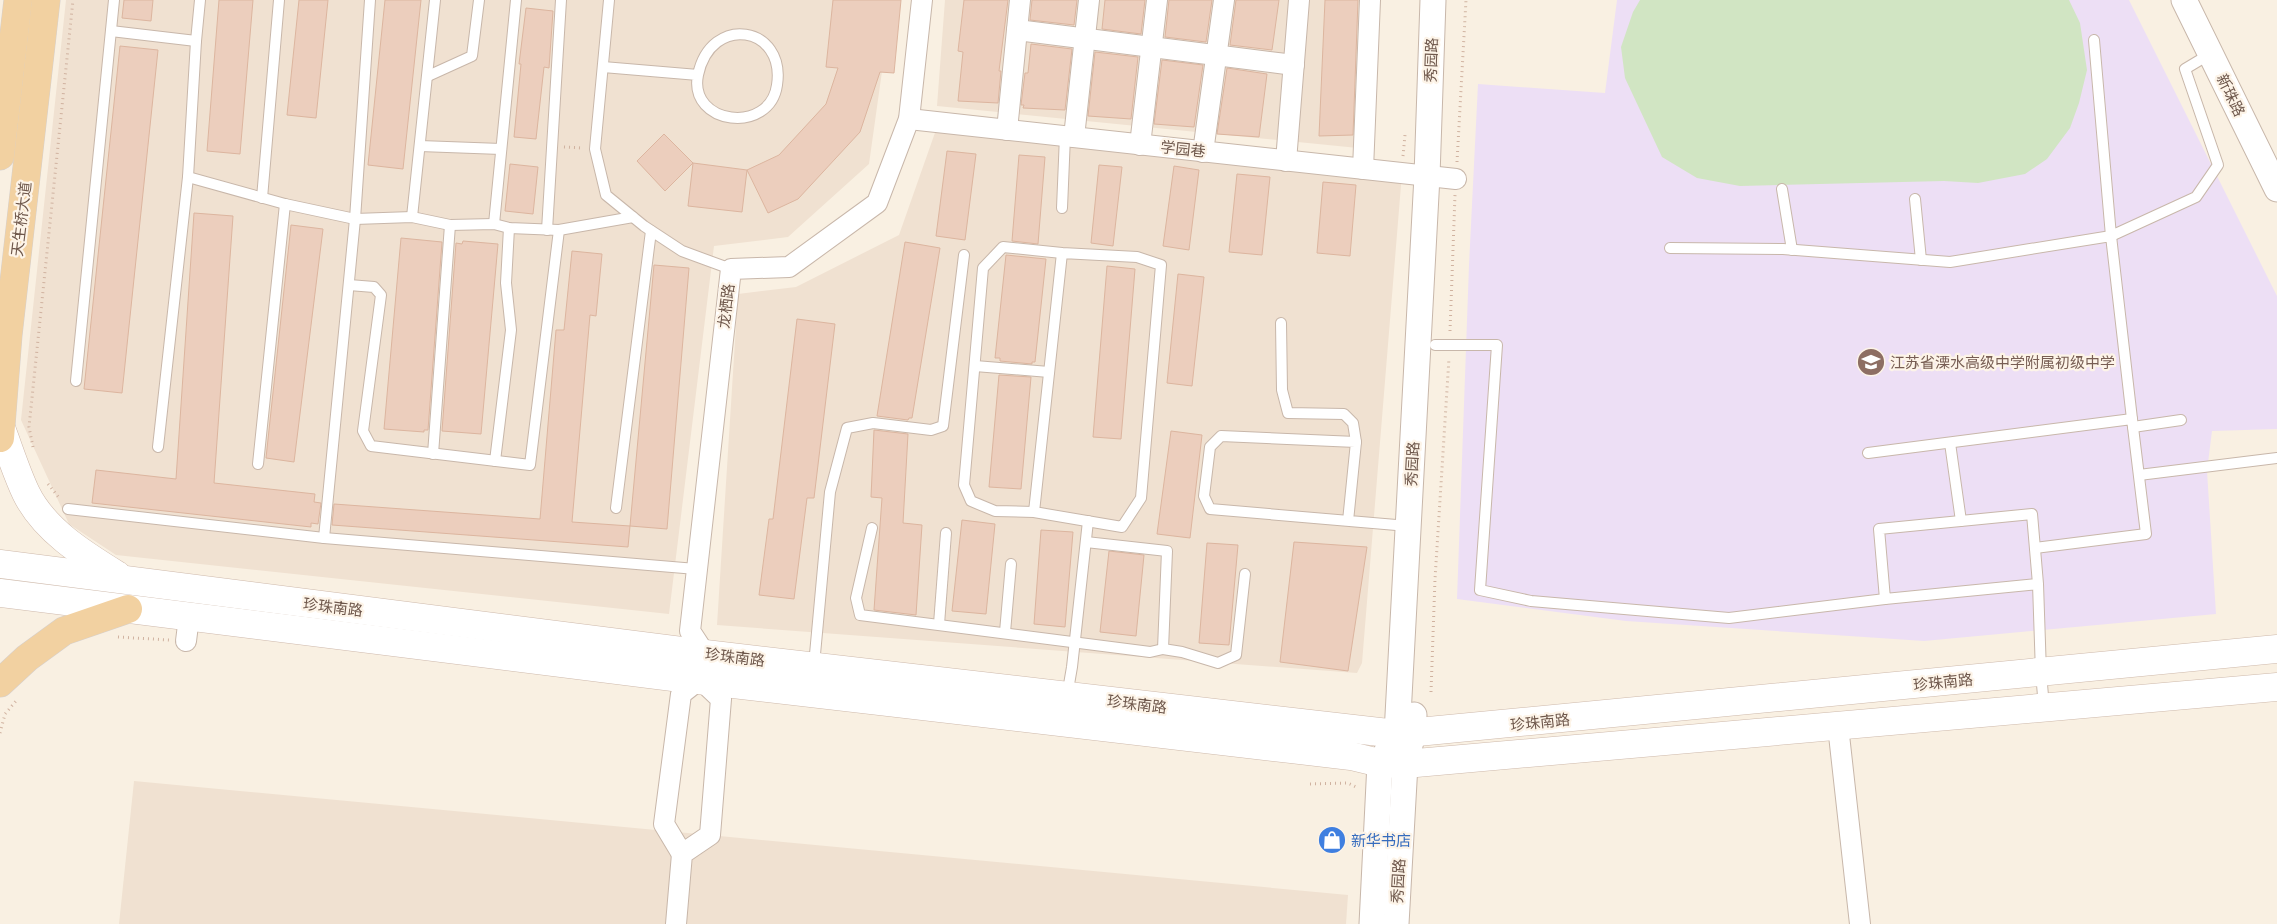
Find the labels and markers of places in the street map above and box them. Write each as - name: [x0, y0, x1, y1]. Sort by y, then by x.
- school or university icon: 江苏省溧水高级中学附属初级中学: [1856, 347, 1886, 377]
- place label: 江苏省溧水高级中学附属初级中学: [1890, 353, 2115, 372]
- shop icon: 新华书店: [1317, 825, 1347, 855]
- place label: 新华书店: [1351, 831, 1411, 850]

